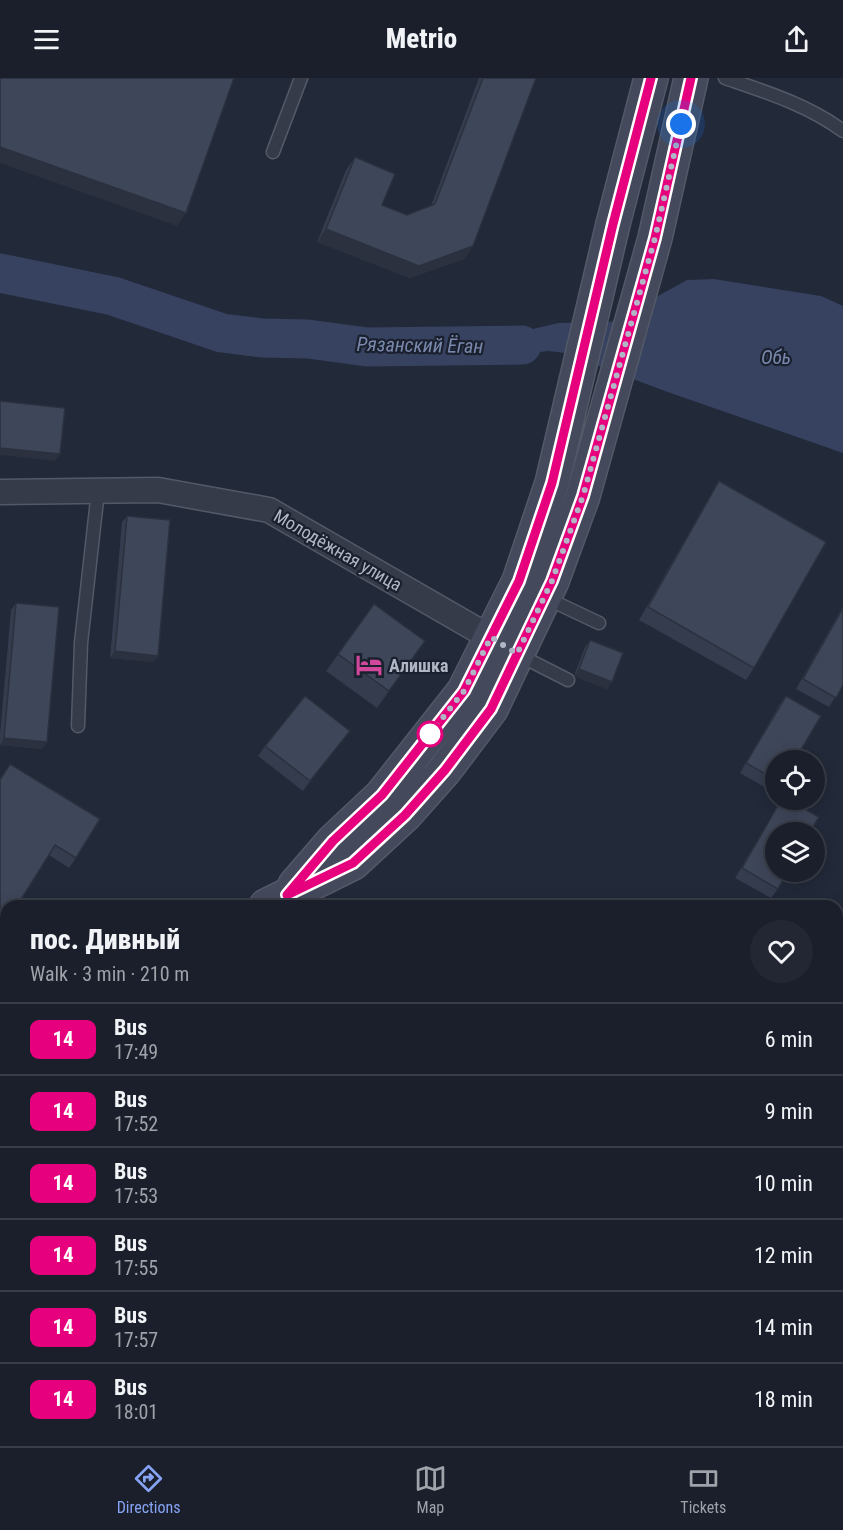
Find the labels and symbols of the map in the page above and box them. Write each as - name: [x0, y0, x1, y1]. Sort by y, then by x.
- your location: [666, 109, 696, 139]
- water label: Рязанский Ёган: [357, 332, 484, 358]
- water label: Обь: [761, 345, 791, 369]
- street label: Молодёжная улица: [270, 505, 406, 595]
- hotel icon: Алишка: [354, 650, 384, 680]
- place label: Алишка: [389, 655, 448, 676]
- unlabelled marker: [417, 721, 443, 747]

